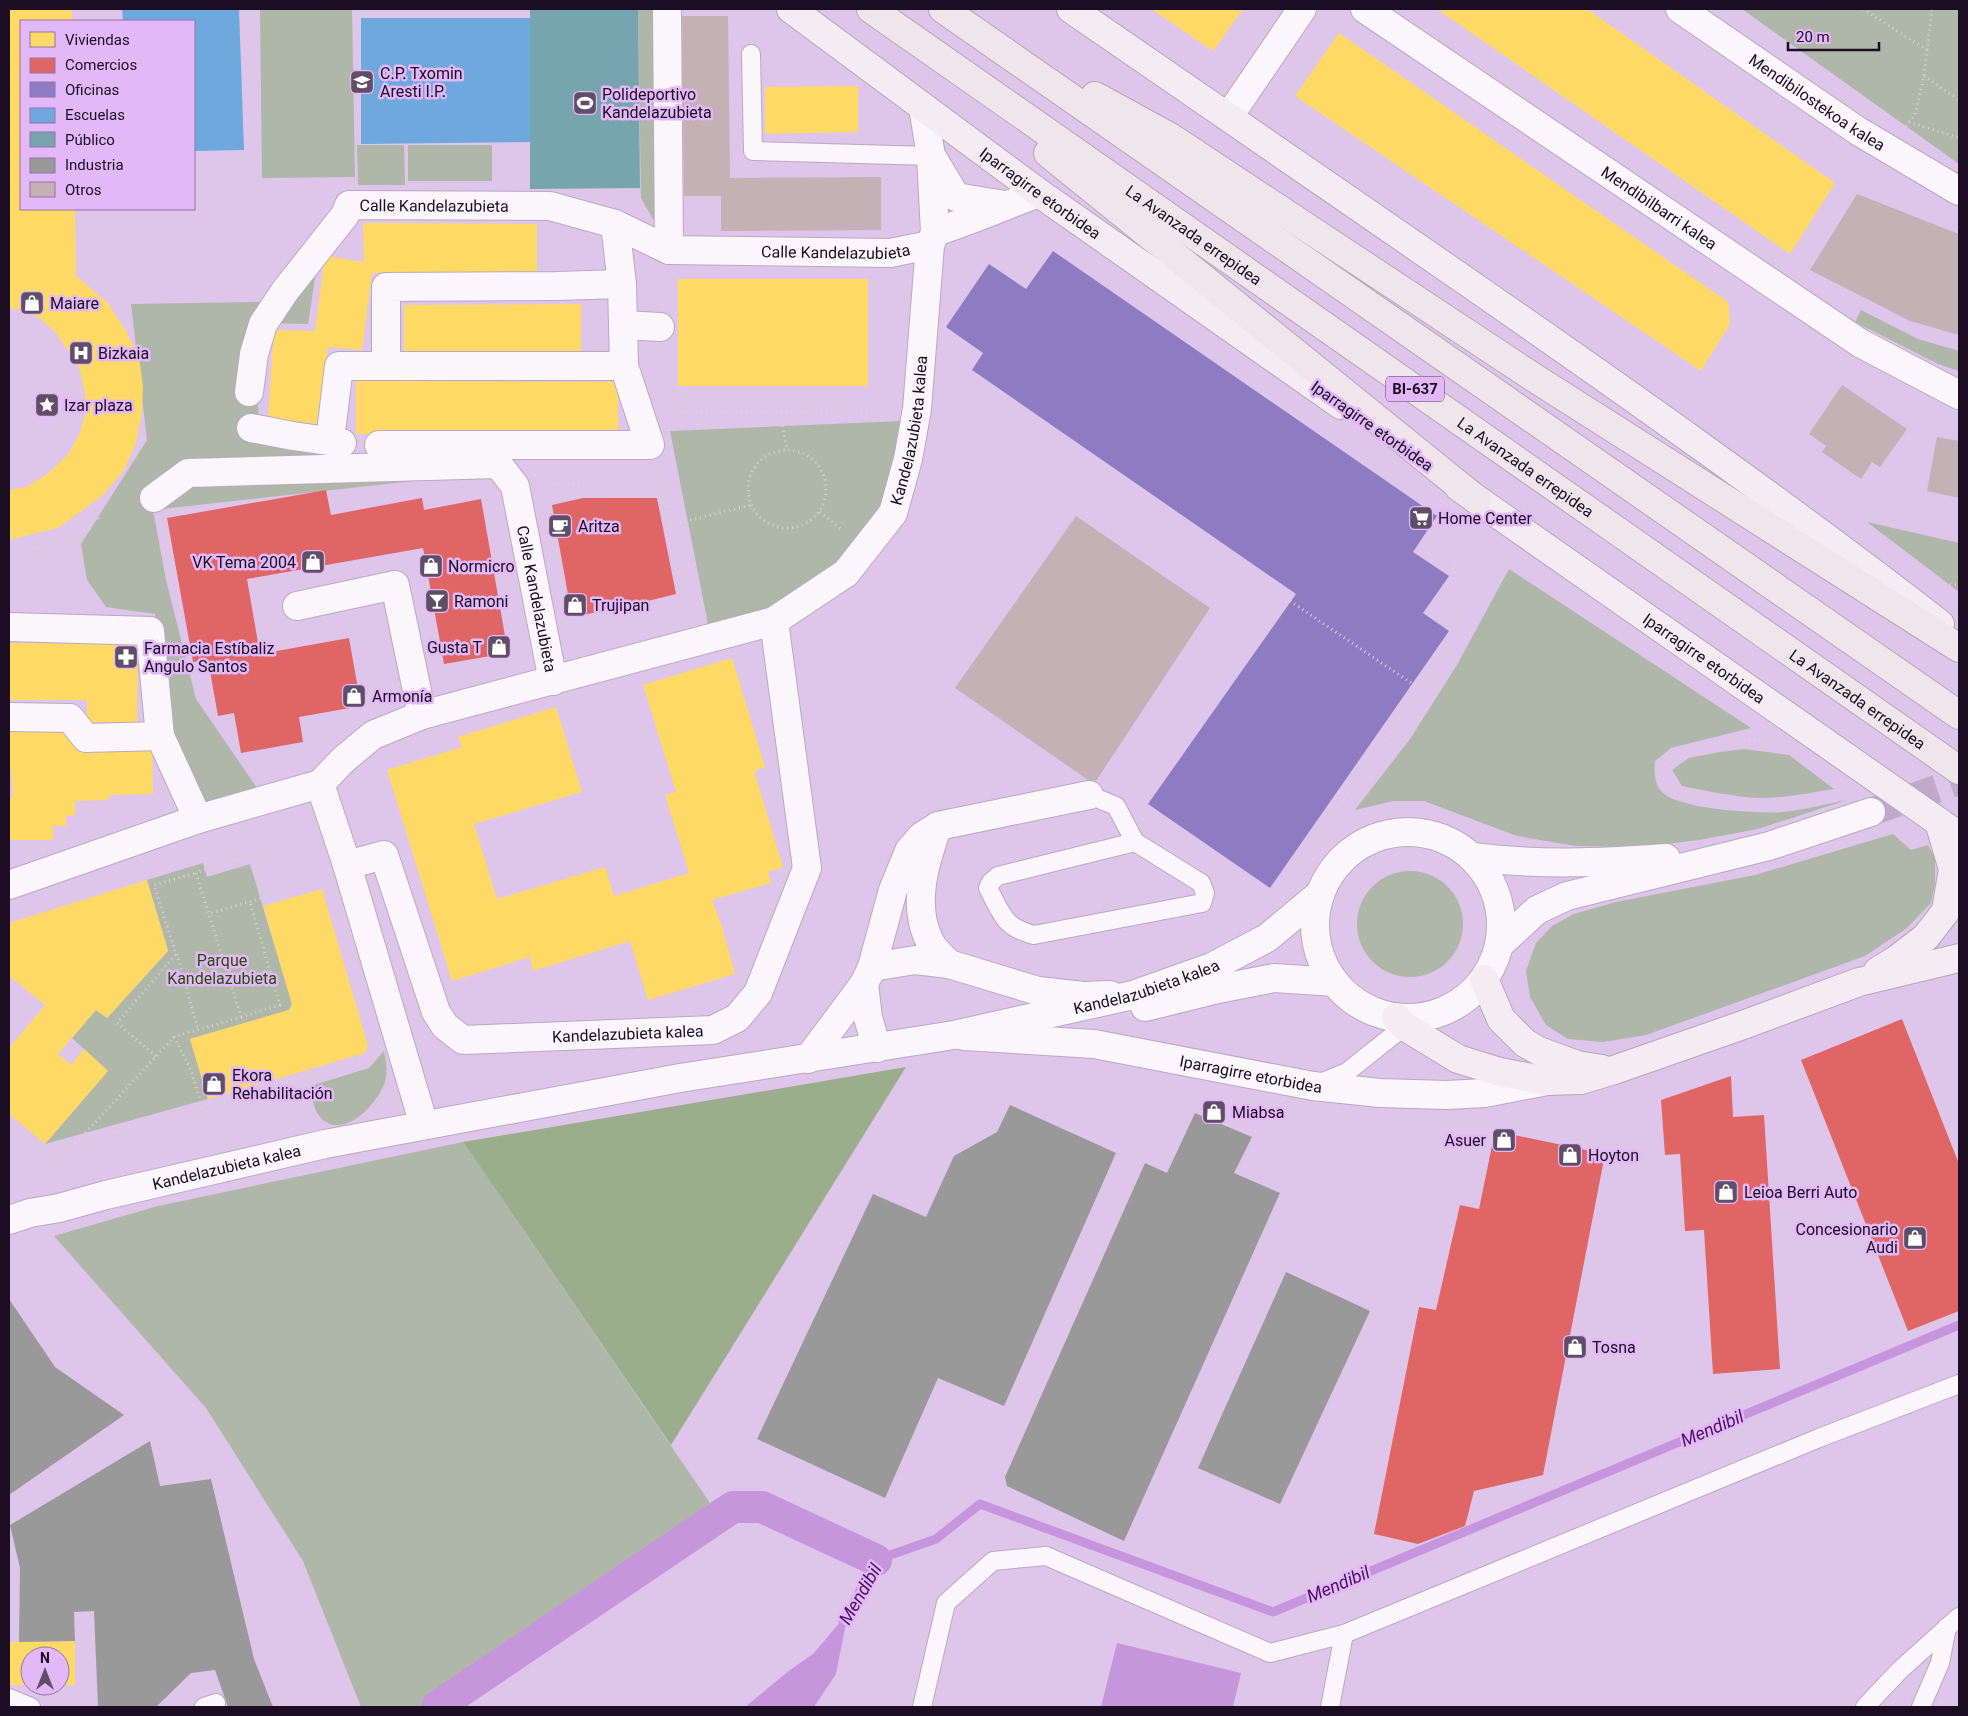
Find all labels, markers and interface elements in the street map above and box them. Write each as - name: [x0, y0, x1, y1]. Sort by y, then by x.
- legend: [20, 20, 195, 210]
- scale bar: [1788, 20, 1879, 52]
- text: 20 m: [1796, 28, 1830, 46]
- text: Viviendas: [65, 31, 130, 49]
- street label: Mendibilostekoa kalea: [1746, 50, 1889, 155]
- text: Comercios: [65, 56, 137, 74]
- place label: C.P. Txomin Aresti I.P.: [380, 64, 463, 101]
- school or university icon: C.P. Txomin Aresti I.P.: [349, 69, 375, 95]
- text: Oficinas: [65, 81, 119, 99]
- place label: Polideportivo Kandelazubieta: [602, 85, 712, 122]
- sports icon: Polideportivo Kandelazubieta: [572, 90, 598, 116]
- text: Escuelas: [65, 106, 125, 124]
- text: Público: [65, 131, 115, 149]
- street label: Iparragirre etorbidea: [976, 143, 1105, 243]
- text: Industria: [65, 156, 124, 174]
- street label: Mendibilbarri kalea: [1598, 162, 1721, 253]
- text: Otros: [65, 181, 101, 199]
- street label: La Avanzada errepidea: [1122, 181, 1266, 289]
- street label: Calle Kandelazubieta: [359, 196, 509, 215]
- street label: Calle Kandelazubieta: [761, 240, 912, 263]
- shop icon: Maiare: [19, 290, 45, 316]
- place label: Maiare: [50, 294, 99, 313]
- hospital icon: Bizkaia: [68, 340, 94, 366]
- place label: Bizkaia: [98, 344, 149, 363]
- street label: Kandelazubieta kalea: [886, 355, 931, 507]
- road number: BI-637: [1386, 376, 1444, 402]
- street label: Iparragirre etorbidea: [1307, 377, 1437, 475]
- place icon: Izar plaza: [34, 392, 60, 418]
- place label: Izar plaza: [64, 396, 133, 415]
- street label: La Avanzada errepidea: [1454, 413, 1597, 521]
- supermarket icon: Home Center: [1408, 505, 1434, 531]
- place label: Home Center: [1438, 509, 1532, 528]
- cafe icon: Aritza: [547, 513, 573, 539]
- place label: Aritza: [578, 517, 620, 536]
- street label: Calle Kandelazubieta: [513, 524, 561, 674]
- shop icon: VK Tema 2004: [300, 549, 326, 575]
- place label: VK Tema 2004: [192, 553, 296, 572]
- shop icon: Normicro: [418, 553, 444, 579]
- place label: Normicro: [448, 557, 515, 576]
- bar icon: Ramoni: [424, 588, 450, 614]
- place label: Ramoni: [454, 592, 508, 611]
- shop icon: Trujipan: [562, 592, 588, 618]
- place label: Trujipan: [592, 596, 649, 615]
- street label: Iparragirre etorbidea: [1639, 609, 1769, 707]
- shop icon: Gusta T: [486, 634, 512, 660]
- place label: Gusta T: [427, 638, 482, 657]
- place label: Farmacia Estíbaliz Angulo Santos: [144, 639, 274, 676]
- pharmacy icon: Farmacia Estíbaliz Angulo Santos: [113, 644, 139, 670]
- street label: La Avanzada errepidea: [1786, 645, 1929, 753]
- shop icon: Armonía: [341, 683, 367, 709]
- place label: Armonía: [372, 687, 433, 706]
- park label: Parque Kandelazubieta: [167, 951, 277, 988]
- street label: Kandelazubieta kalea: [1072, 955, 1223, 1018]
- street label: Kandelazubieta kalea: [552, 1021, 704, 1046]
- street label: Iparragirre etorbidea: [1178, 1051, 1323, 1096]
- place label: Ekora Rehabilitación: [232, 1066, 333, 1103]
- shop icon: Ekora Rehabilitación: [201, 1071, 227, 1097]
- shop icon: Miabsa: [1201, 1099, 1227, 1125]
- place label: Miabsa: [1232, 1103, 1285, 1122]
- shop icon: Asuer: [1491, 1127, 1517, 1153]
- place label: Asuer: [1445, 1131, 1487, 1150]
- street label: Kandelazubieta kalea: [150, 1141, 302, 1193]
- shop icon: Hoyton: [1557, 1142, 1583, 1168]
- place label: Hoyton: [1588, 1146, 1639, 1165]
- shop icon: Leioa Berri Auto: [1713, 1179, 1739, 1205]
- place label: Leioa Berri Auto: [1744, 1183, 1857, 1202]
- place label: Concesionario Audi: [1796, 1220, 1898, 1257]
- shop icon: Concesionario Audi: [1902, 1225, 1928, 1251]
- shop icon: Tosna: [1562, 1334, 1588, 1360]
- place label: Tosna: [1592, 1338, 1636, 1357]
- water label: Mendibil: [1677, 1405, 1747, 1451]
- water label: Mendibil: [834, 1559, 886, 1628]
- water label: Mendibil: [1303, 1561, 1373, 1607]
- north arrow: [20, 1646, 70, 1696]
- text: N: [40, 1650, 50, 1666]

